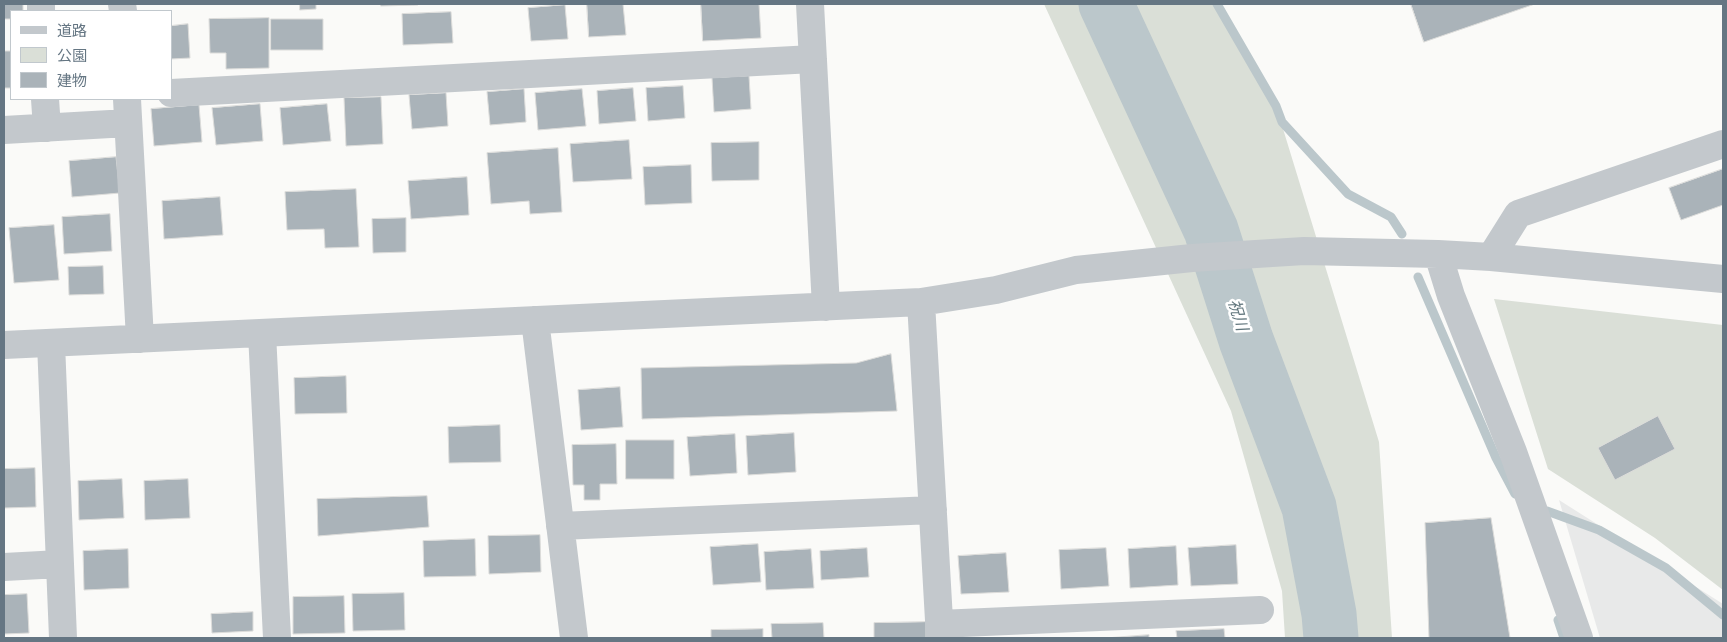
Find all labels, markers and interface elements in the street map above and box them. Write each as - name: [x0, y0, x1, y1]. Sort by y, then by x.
- legend: [10, 10, 172, 100]
- text: 道路: [57, 22, 87, 39]
- text: 公園: [57, 47, 87, 64]
- text: 建物: [57, 72, 87, 89]
- water label: 祝川: [1224, 297, 1252, 333]

